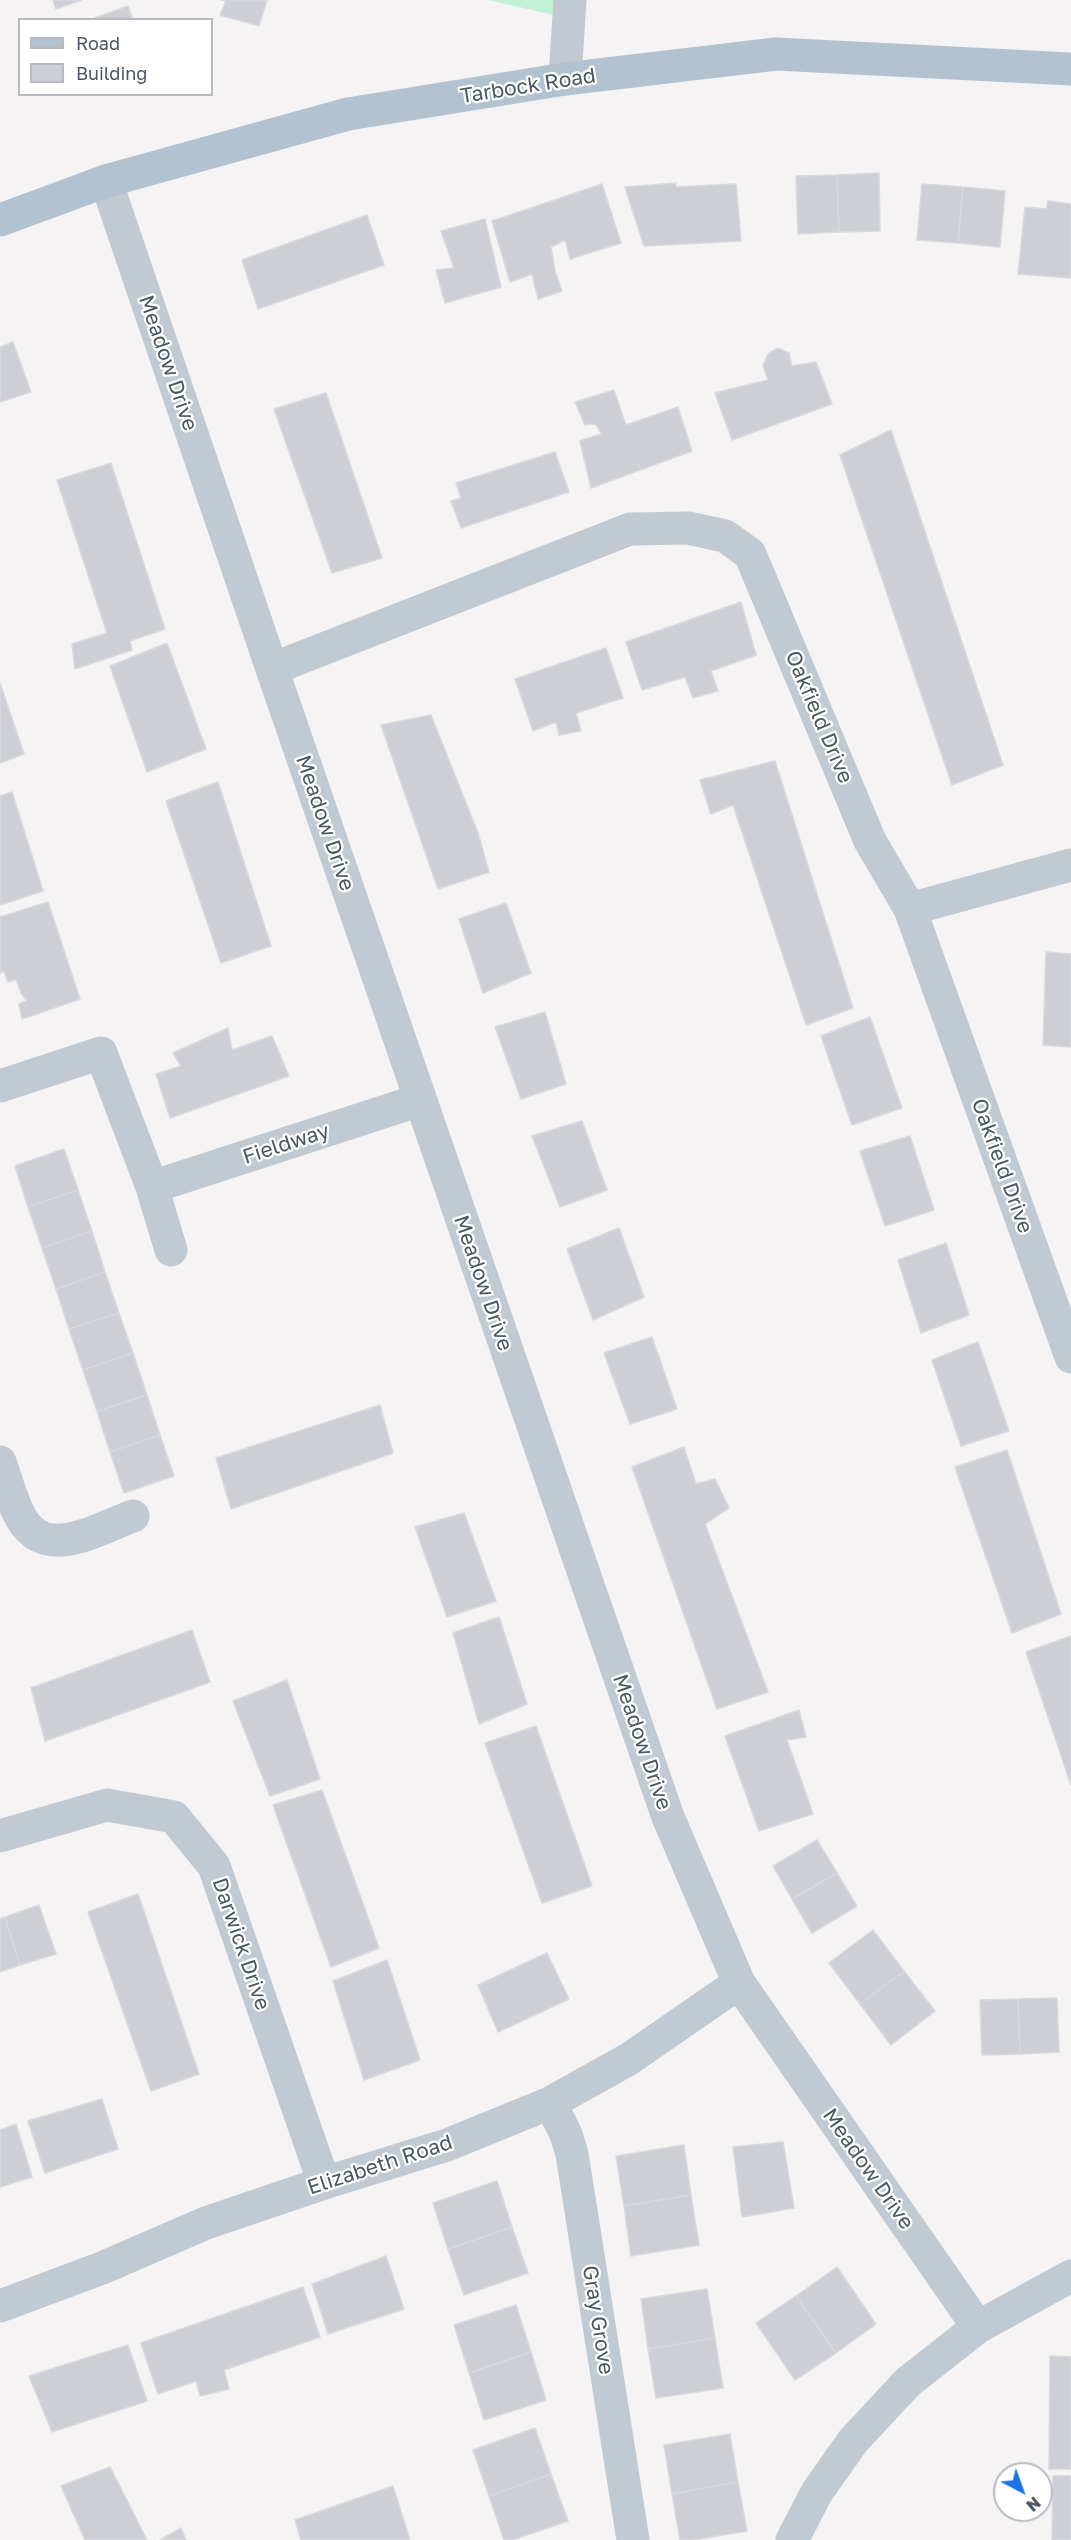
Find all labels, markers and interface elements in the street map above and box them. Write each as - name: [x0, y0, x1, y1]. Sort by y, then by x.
- legend: [18, 18, 213, 96]
- text: Road: [76, 32, 120, 54]
- text: Building: [76, 62, 147, 84]
- street label: Tarbock Road: [459, 63, 597, 109]
- street label: Meadow Drive: [133, 292, 203, 434]
- street label: Oakfield Drive: [780, 647, 858, 787]
- street label: Meadow Drive: [290, 752, 360, 894]
- street label: Oakfield Drive: [966, 1095, 1038, 1237]
- street label: Fieldway: [240, 1118, 332, 1170]
- street label: Meadow Drive: [448, 1212, 518, 1354]
- street label: Meadow Drive: [607, 1671, 677, 1813]
- street label: Darwick Drive: [207, 1874, 275, 2014]
- street label: Meadow Drive: [817, 2104, 919, 2234]
- street label: Elizabeth Road: [304, 2130, 456, 2200]
- street label: Gray Grove: [577, 2264, 619, 2376]
- north arrow: [993, 2462, 1053, 2522]
- text: N: [1022, 2493, 1045, 2516]

